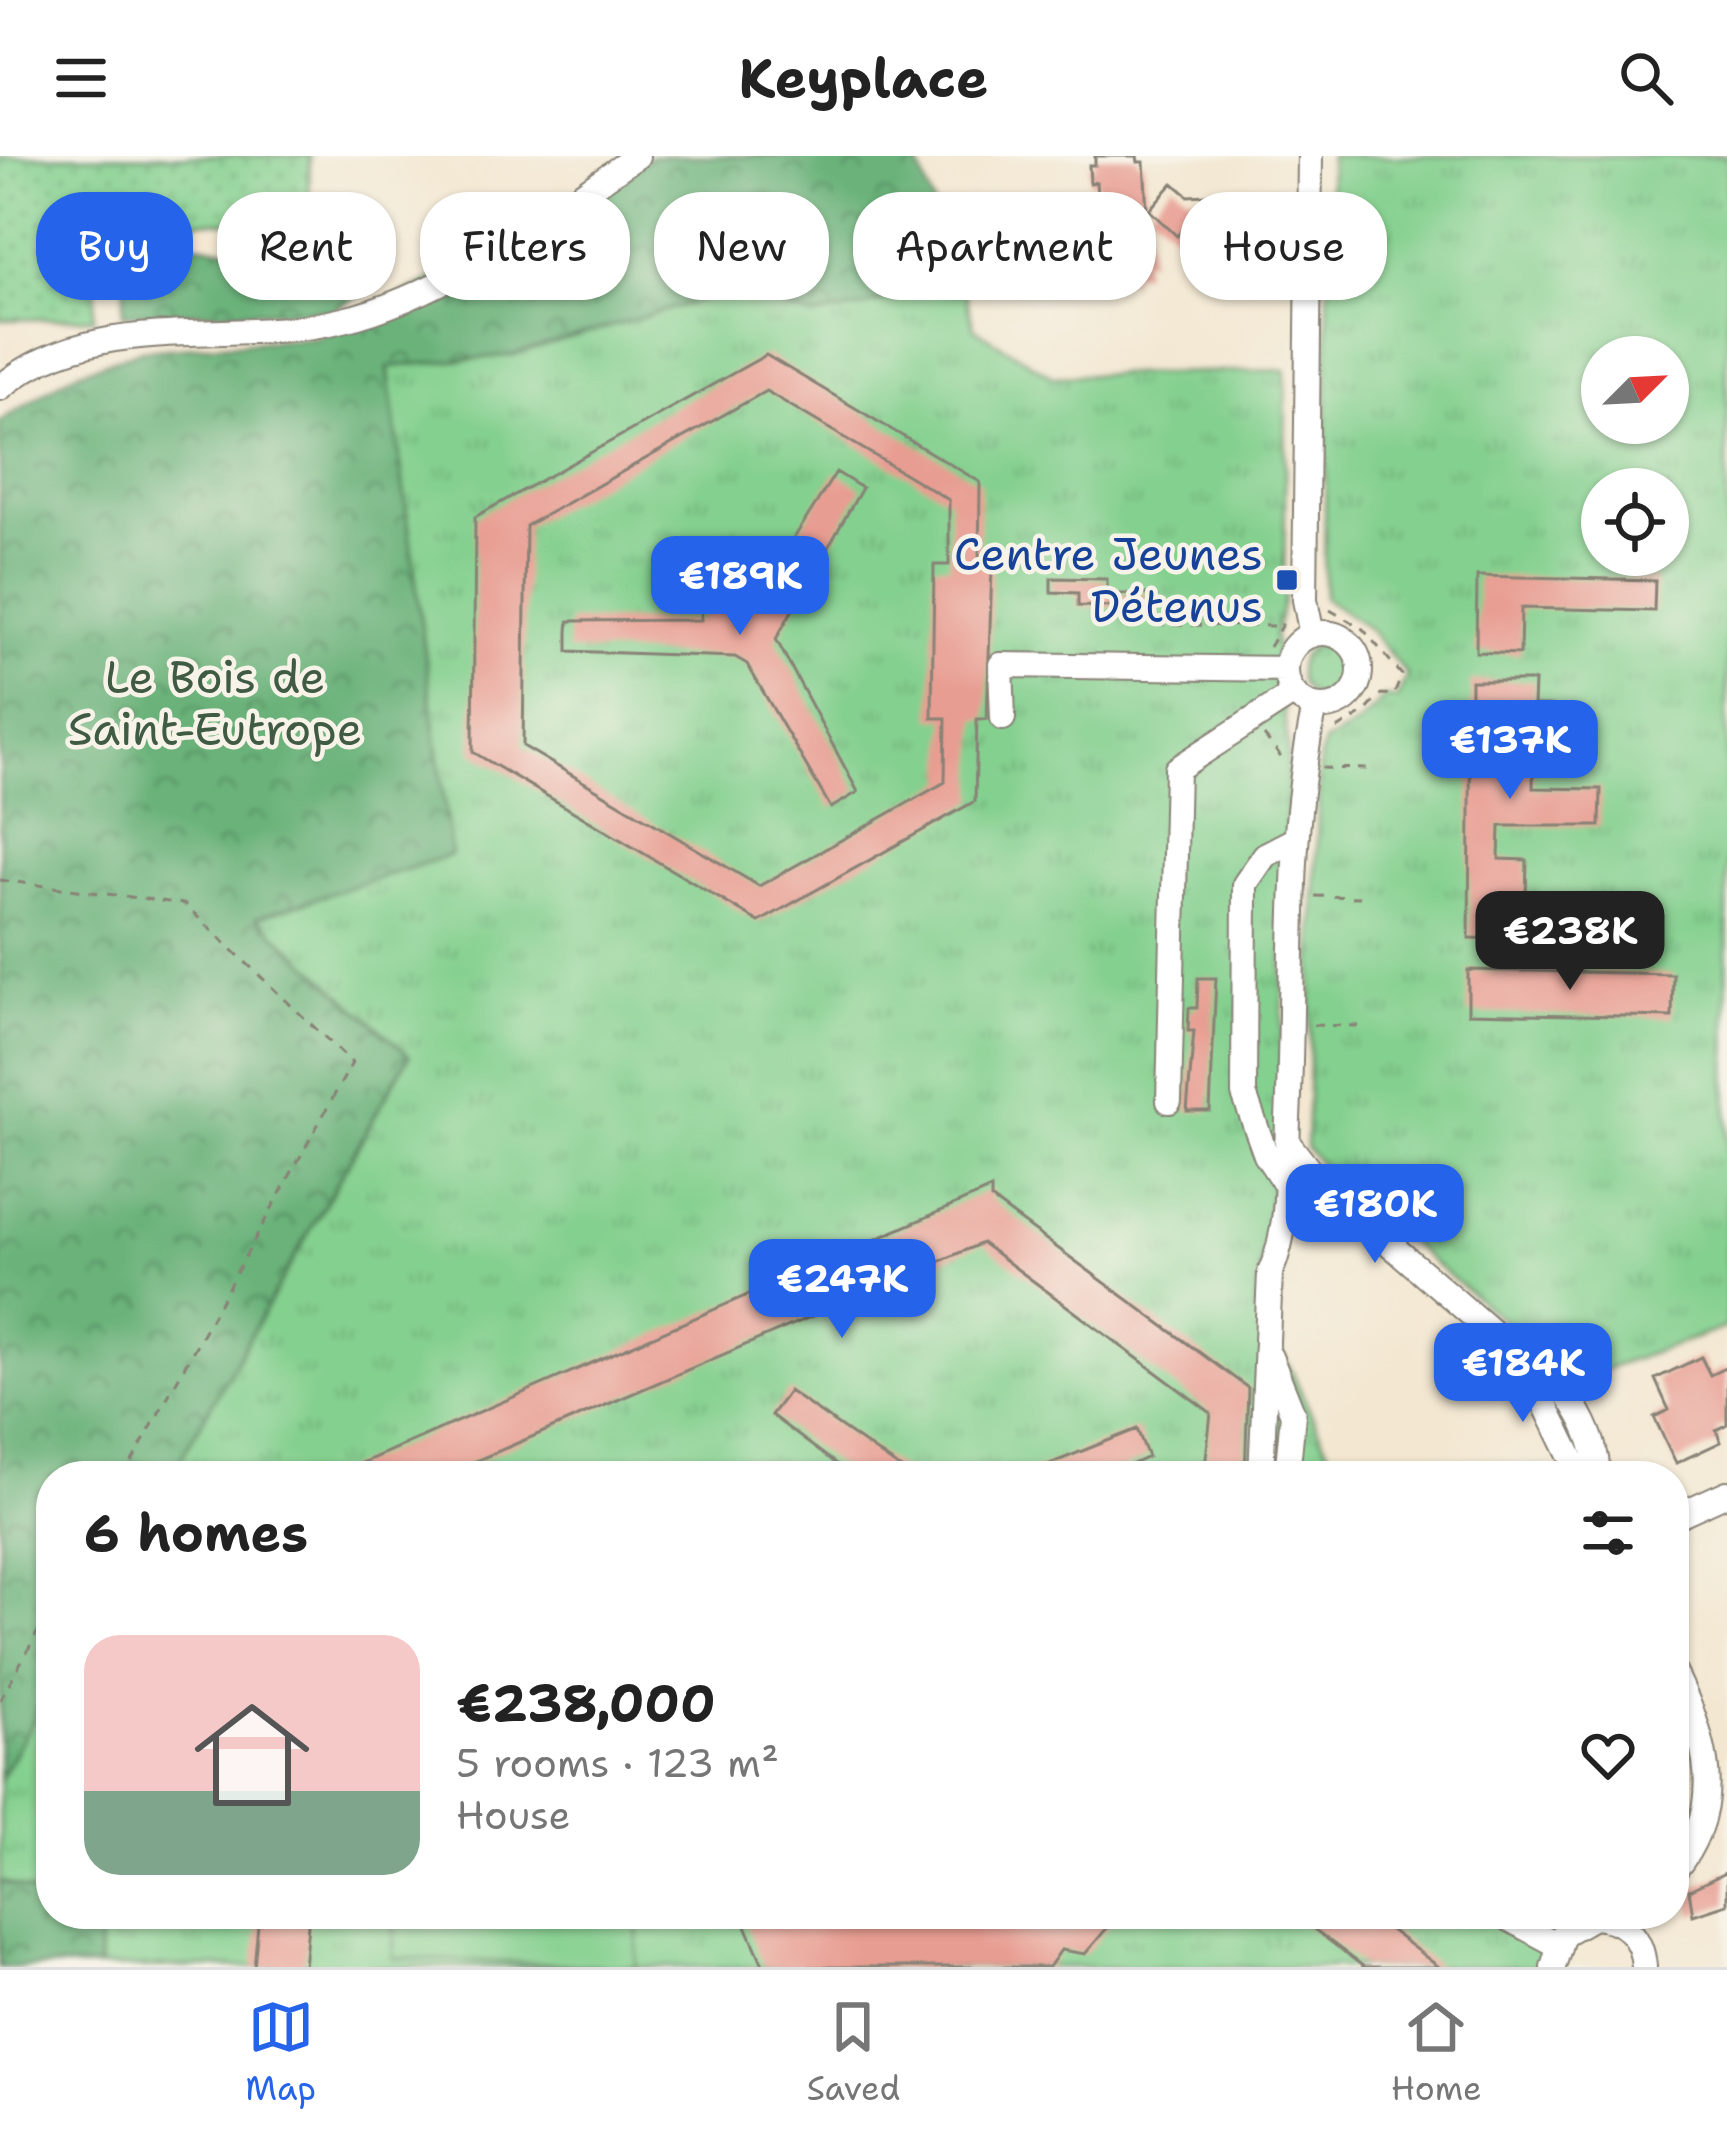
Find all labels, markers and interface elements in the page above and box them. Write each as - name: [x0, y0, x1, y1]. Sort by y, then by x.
- text: Keyplace: [738, 42, 989, 114]
- icon: menu: [48, 45, 114, 111]
- icon: search: [1613, 45, 1679, 111]
- chip: Buy: [36, 192, 193, 300]
- chip: Rent: [217, 192, 396, 300]
- chip: Filters: [420, 192, 630, 300]
- chip: New: [654, 192, 829, 300]
- chip: Apartment: [853, 192, 1156, 300]
- chip: House: [1180, 192, 1387, 300]
- north arrow: [1581, 336, 1689, 444]
- map controls: [1581, 336, 1689, 576]
- button: locate: [1581, 468, 1689, 576]
- place label: Centre Jeunes Détenus: [954, 524, 1263, 636]
- pin: €189K: [656, 536, 824, 638]
- text: €189K: [678, 549, 802, 601]
- marker: Centre Jeunes Détenus: [1274, 567, 1300, 593]
- park label: Le Bois de Saint-Eutrope: [68, 647, 362, 759]
- pin: €137K: [1426, 700, 1594, 802]
- text: €137K: [1449, 713, 1571, 765]
- pin: €238K: [1486, 891, 1654, 993]
- text: €238K: [1502, 904, 1638, 956]
- pin: €180K: [1291, 1164, 1459, 1266]
- text: €180K: [1313, 1177, 1437, 1229]
- pin: €247K: [758, 1239, 926, 1341]
- text: €247K: [776, 1252, 908, 1304]
- pin: €184K: [1439, 1323, 1607, 1425]
- text: €184K: [1461, 1336, 1585, 1388]
- text: 6 homes: [84, 1499, 308, 1567]
- icon: filters: [1575, 1500, 1641, 1566]
- text: €238,000: [456, 1669, 716, 1737]
- icon: home: [180, 1683, 324, 1827]
- icon: heart: [1575, 1722, 1641, 1788]
- text: 5 rooms · 123 m²: [456, 1737, 779, 1789]
- text: House: [456, 1789, 571, 1841]
- tab: Map: [245, 1994, 316, 2111]
- tab: Saved: [807, 1994, 900, 2111]
- tab: Home: [1391, 1994, 1482, 2111]

